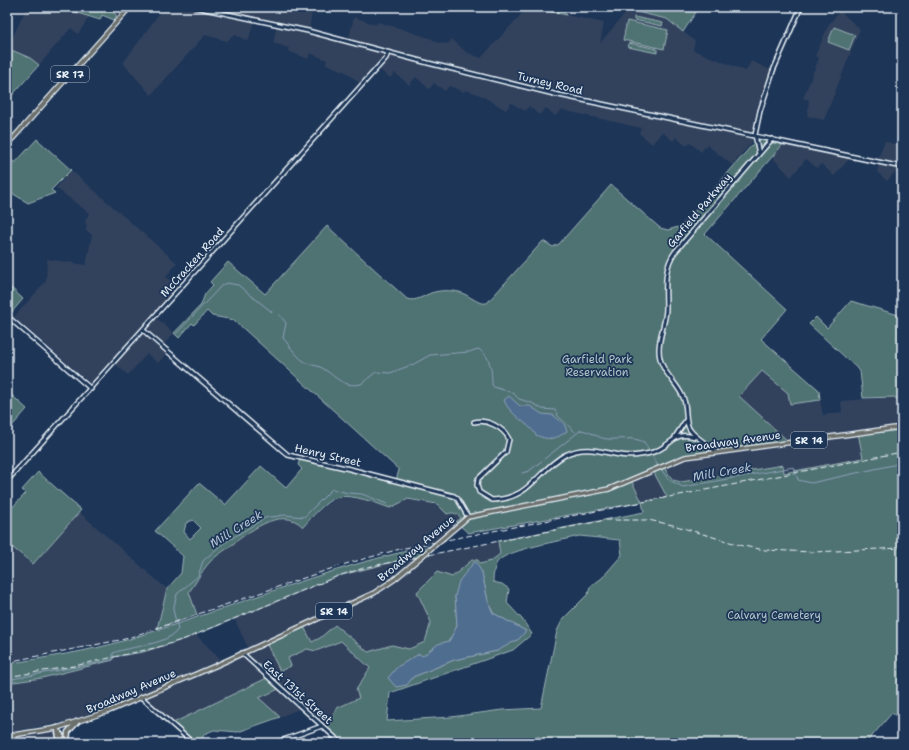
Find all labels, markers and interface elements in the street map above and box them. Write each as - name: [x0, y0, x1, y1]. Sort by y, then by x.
- road number: SR 17: [51, 66, 89, 82]
- street label: Turney Road: [515, 69, 584, 98]
- street label: Garfield Parkway: [664, 170, 735, 251]
- street label: McCracken Road: [157, 224, 228, 300]
- park label: Garfield Park Reservation: [562, 352, 632, 380]
- street label: Broadway Avenue: [684, 427, 782, 456]
- road number: SR 14: [791, 432, 827, 448]
- street label: Henry Street: [293, 441, 363, 470]
- water label: Mill Creek: [691, 459, 753, 485]
- water label: Mill Creek: [207, 506, 265, 551]
- street label: Broadway Avenue: [375, 512, 458, 585]
- road number: SR 14: [316, 603, 352, 619]
- park label: Calvary Cemetery: [727, 608, 821, 623]
- street label: East 131st Street: [260, 657, 336, 728]
- street label: Broadway Avenue: [84, 666, 178, 717]

